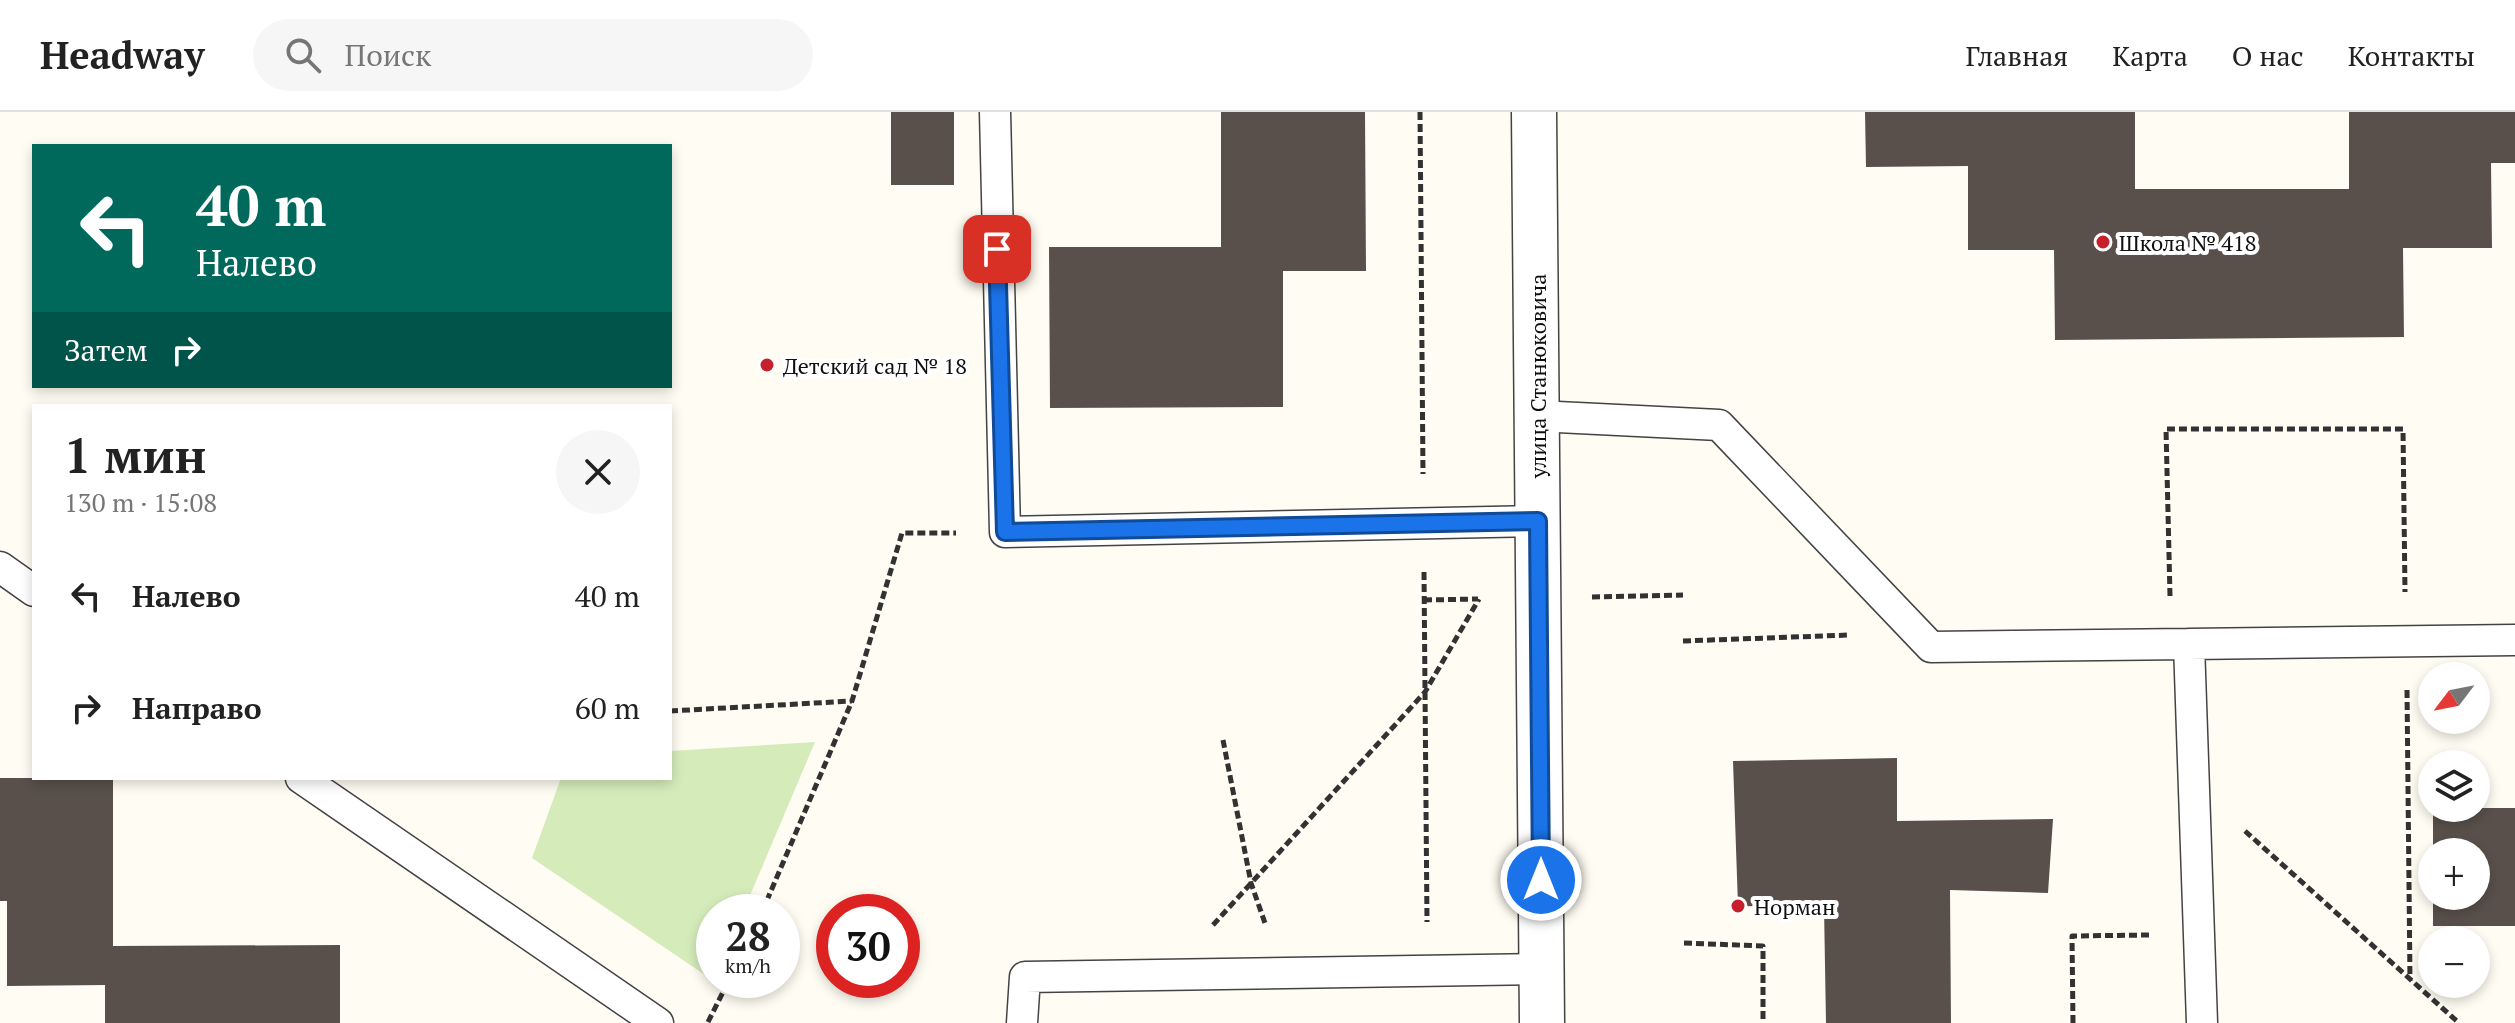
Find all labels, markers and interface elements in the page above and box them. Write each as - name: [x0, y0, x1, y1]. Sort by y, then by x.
- search box: [253, 19, 813, 91]
- text: Headway: [40, 30, 205, 80]
- icon: search: [281, 33, 325, 77]
- text: Поиск: [345, 35, 431, 75]
- text: Главная: [1965, 37, 2068, 74]
- text: Карта: [2112, 37, 2188, 74]
- text: О нас: [2232, 37, 2304, 74]
- text: Контакты: [2348, 37, 2475, 74]
- text: 40 m: [196, 168, 326, 242]
- icon: left: [64, 176, 168, 280]
- pin: [963, 215, 1031, 283]
- icon: arrive: [975, 227, 1019, 271]
- place label: Школа № 418: [2119, 228, 2256, 257]
- marker: Школа № 418: [2094, 233, 2112, 251]
- text: Налево: [196, 239, 317, 286]
- street label: улица Станюковича: [1523, 274, 1552, 479]
- icon: right: [164, 328, 208, 372]
- text: Затем: [64, 330, 148, 370]
- place label: Детский сад № 18: [783, 351, 967, 380]
- marker: Детский сад № 18: [758, 356, 776, 374]
- text: 1 мин: [64, 423, 206, 487]
- button: close: [556, 430, 640, 514]
- text: 130 m · 15:08: [64, 485, 217, 519]
- icon: left: [64, 574, 108, 618]
- text: Налево: [132, 576, 241, 616]
- text: 40 m: [575, 576, 640, 616]
- north arrow: [2418, 662, 2490, 734]
- map controls: [2418, 662, 2490, 998]
- icon: right: [64, 686, 108, 730]
- text: Направо: [132, 688, 262, 728]
- text: 60 m: [575, 688, 640, 728]
- button: layers: [2418, 750, 2490, 822]
- position arrow: [1499, 838, 1583, 922]
- button: +: [2418, 838, 2490, 910]
- place label: Норман: [1754, 892, 1835, 921]
- speed limit sign: 30: [816, 894, 920, 998]
- marker: Норман: [1729, 897, 1747, 915]
- text: 28: [725, 909, 771, 962]
- button: −: [2418, 926, 2490, 998]
- text: km/h: [725, 952, 771, 979]

